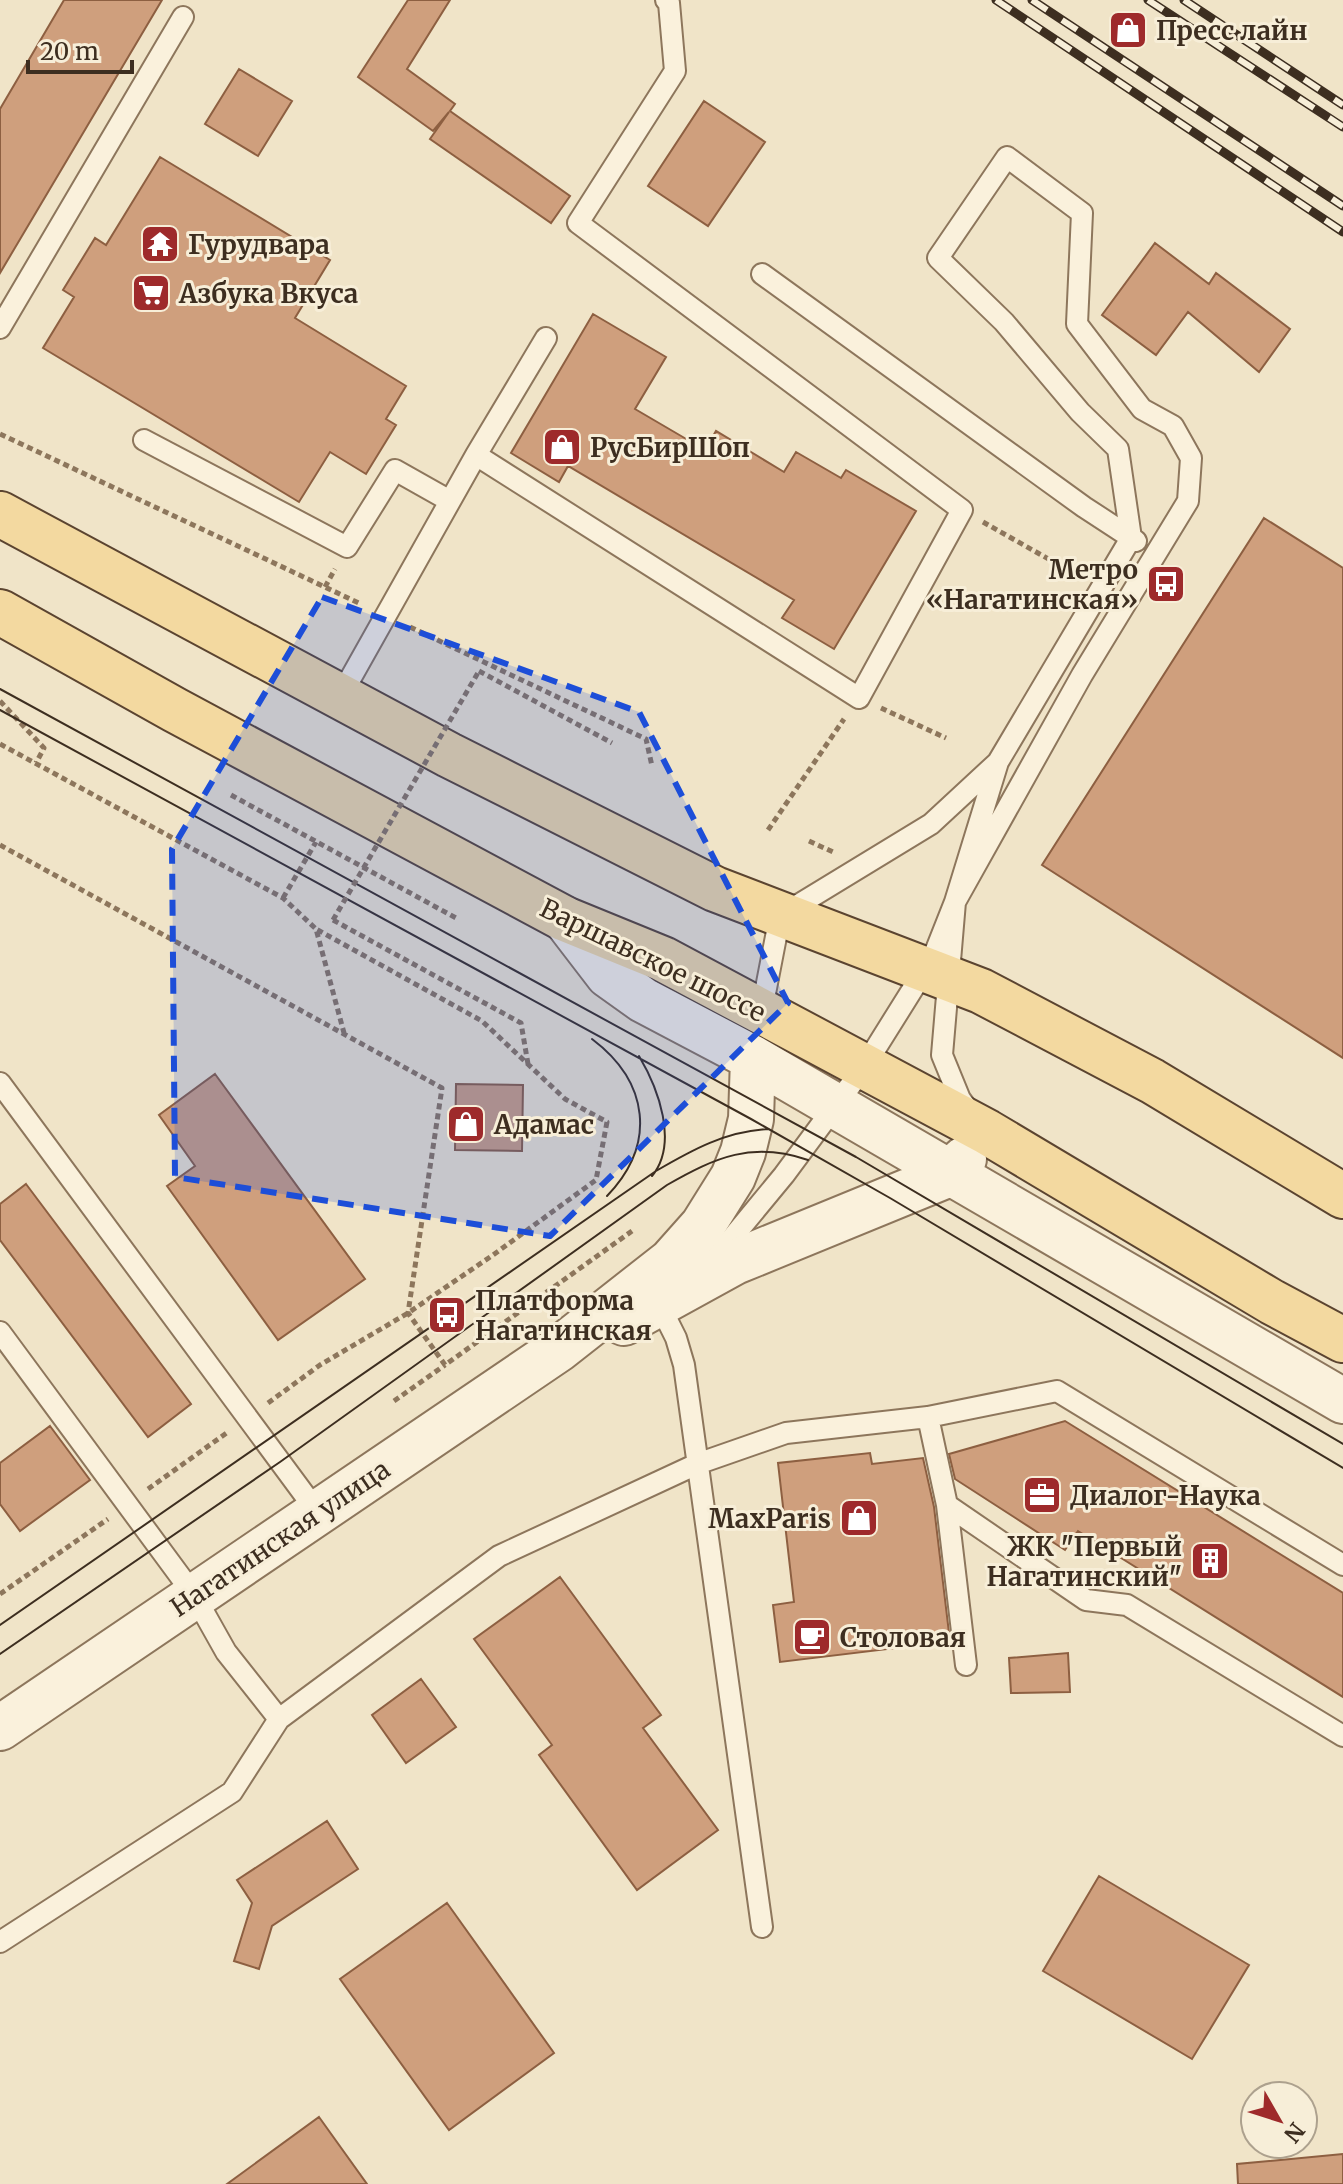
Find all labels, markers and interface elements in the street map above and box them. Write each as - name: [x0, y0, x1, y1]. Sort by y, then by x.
- shop icon: Пресс лайн: [1107, 9, 1149, 51]
- place label: Пресс лайн: [1156, 14, 1307, 47]
- scale bar: [28, 24, 132, 74]
- text: 20 m: [40, 36, 99, 67]
- temple icon: Гурудвара: [139, 223, 181, 265]
- place label: Гурудвара: [188, 228, 330, 261]
- supermarket icon: Азбука Вкуса: [130, 272, 172, 314]
- place label: Азбука Вкуса: [178, 277, 358, 310]
- shop icon: РусБирШоп: [541, 426, 583, 468]
- place label: РусБирШоп: [590, 431, 750, 464]
- place label: Метро «Нагатинская»: [926, 553, 1138, 616]
- bus stop icon: Метро «Нагатинская»: [1145, 563, 1187, 605]
- street label: Варшавское шоссе: [535, 891, 771, 1029]
- shop icon: Адамас: [445, 1103, 487, 1145]
- place label: Адамас: [493, 1108, 594, 1141]
- place label: Платформа Нагатинская: [475, 1284, 652, 1347]
- bus stop icon: Платформа Нагатинская: [426, 1294, 468, 1336]
- street label: Нагатинская улица: [164, 1452, 396, 1624]
- office icon: Диалог-Наука: [1021, 1474, 1063, 1516]
- place label: Диалог-Наука: [1070, 1479, 1261, 1512]
- shop icon: MaxParis: [838, 1497, 880, 1539]
- place label: MaxParis: [708, 1502, 831, 1535]
- place label: ЖК "Первый Нагатинский": [987, 1530, 1182, 1593]
- building icon: ЖК "Первый Нагатинский": [1189, 1540, 1231, 1582]
- cafe icon: Столовая: [791, 1616, 833, 1658]
- place label: Столовая: [840, 1621, 966, 1654]
- north arrow: [1239, 2080, 1319, 2160]
- text: N: [1278, 2117, 1311, 2149]

